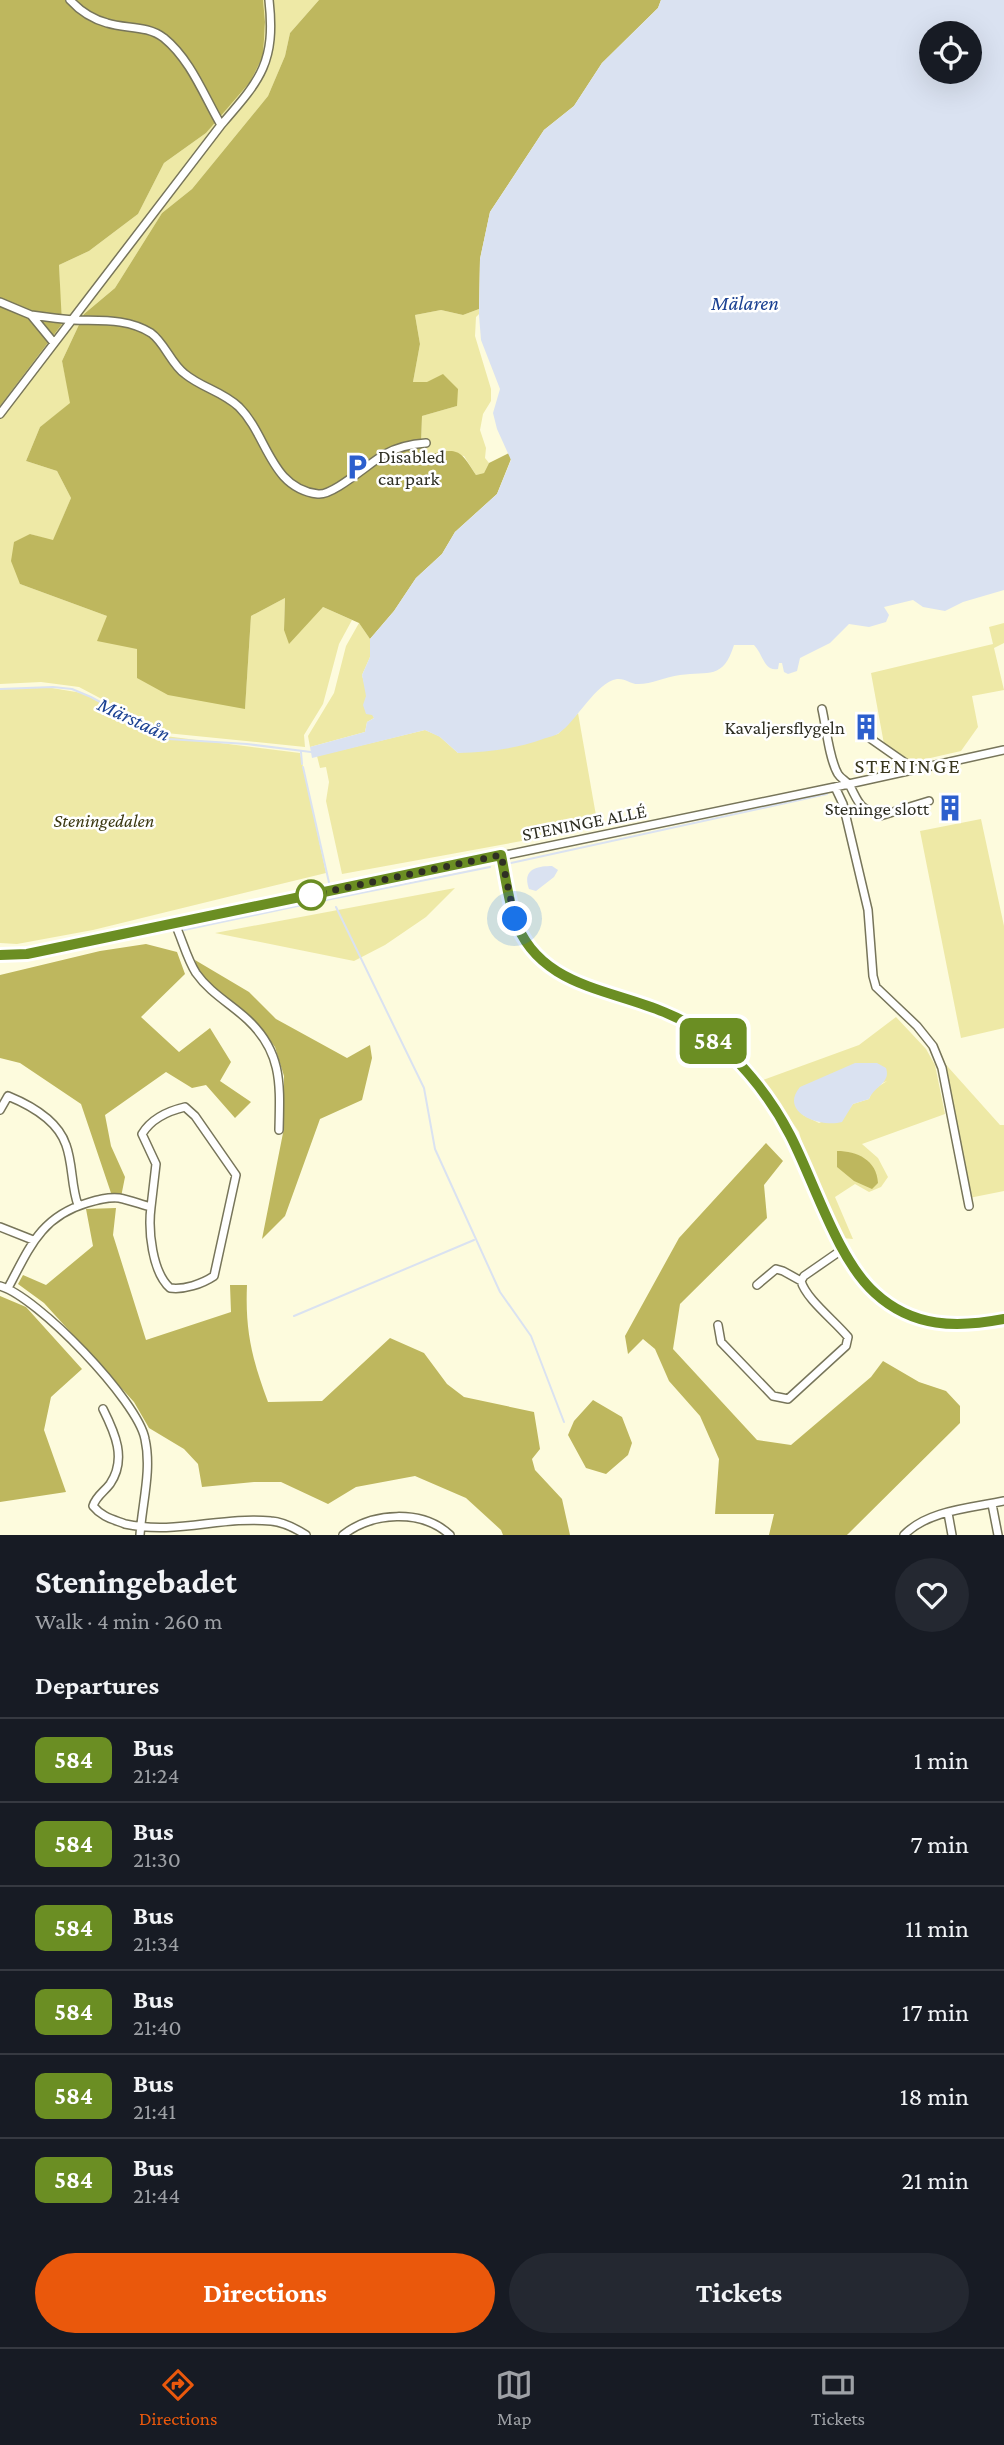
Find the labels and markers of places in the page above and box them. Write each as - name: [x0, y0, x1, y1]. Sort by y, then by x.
- place label: Disabled car park: [378, 446, 445, 489]
- parking icon: Disabled car park: [342, 452, 372, 482]
- building icon: Kavaljersflygeln: [851, 712, 881, 742]
- place label: Kavaljersflygeln: [724, 717, 845, 739]
- building icon: Steninge slott: [935, 793, 965, 823]
- place label: Steninge slott: [825, 798, 930, 819]
- unlabelled marker: [296, 880, 326, 910]

